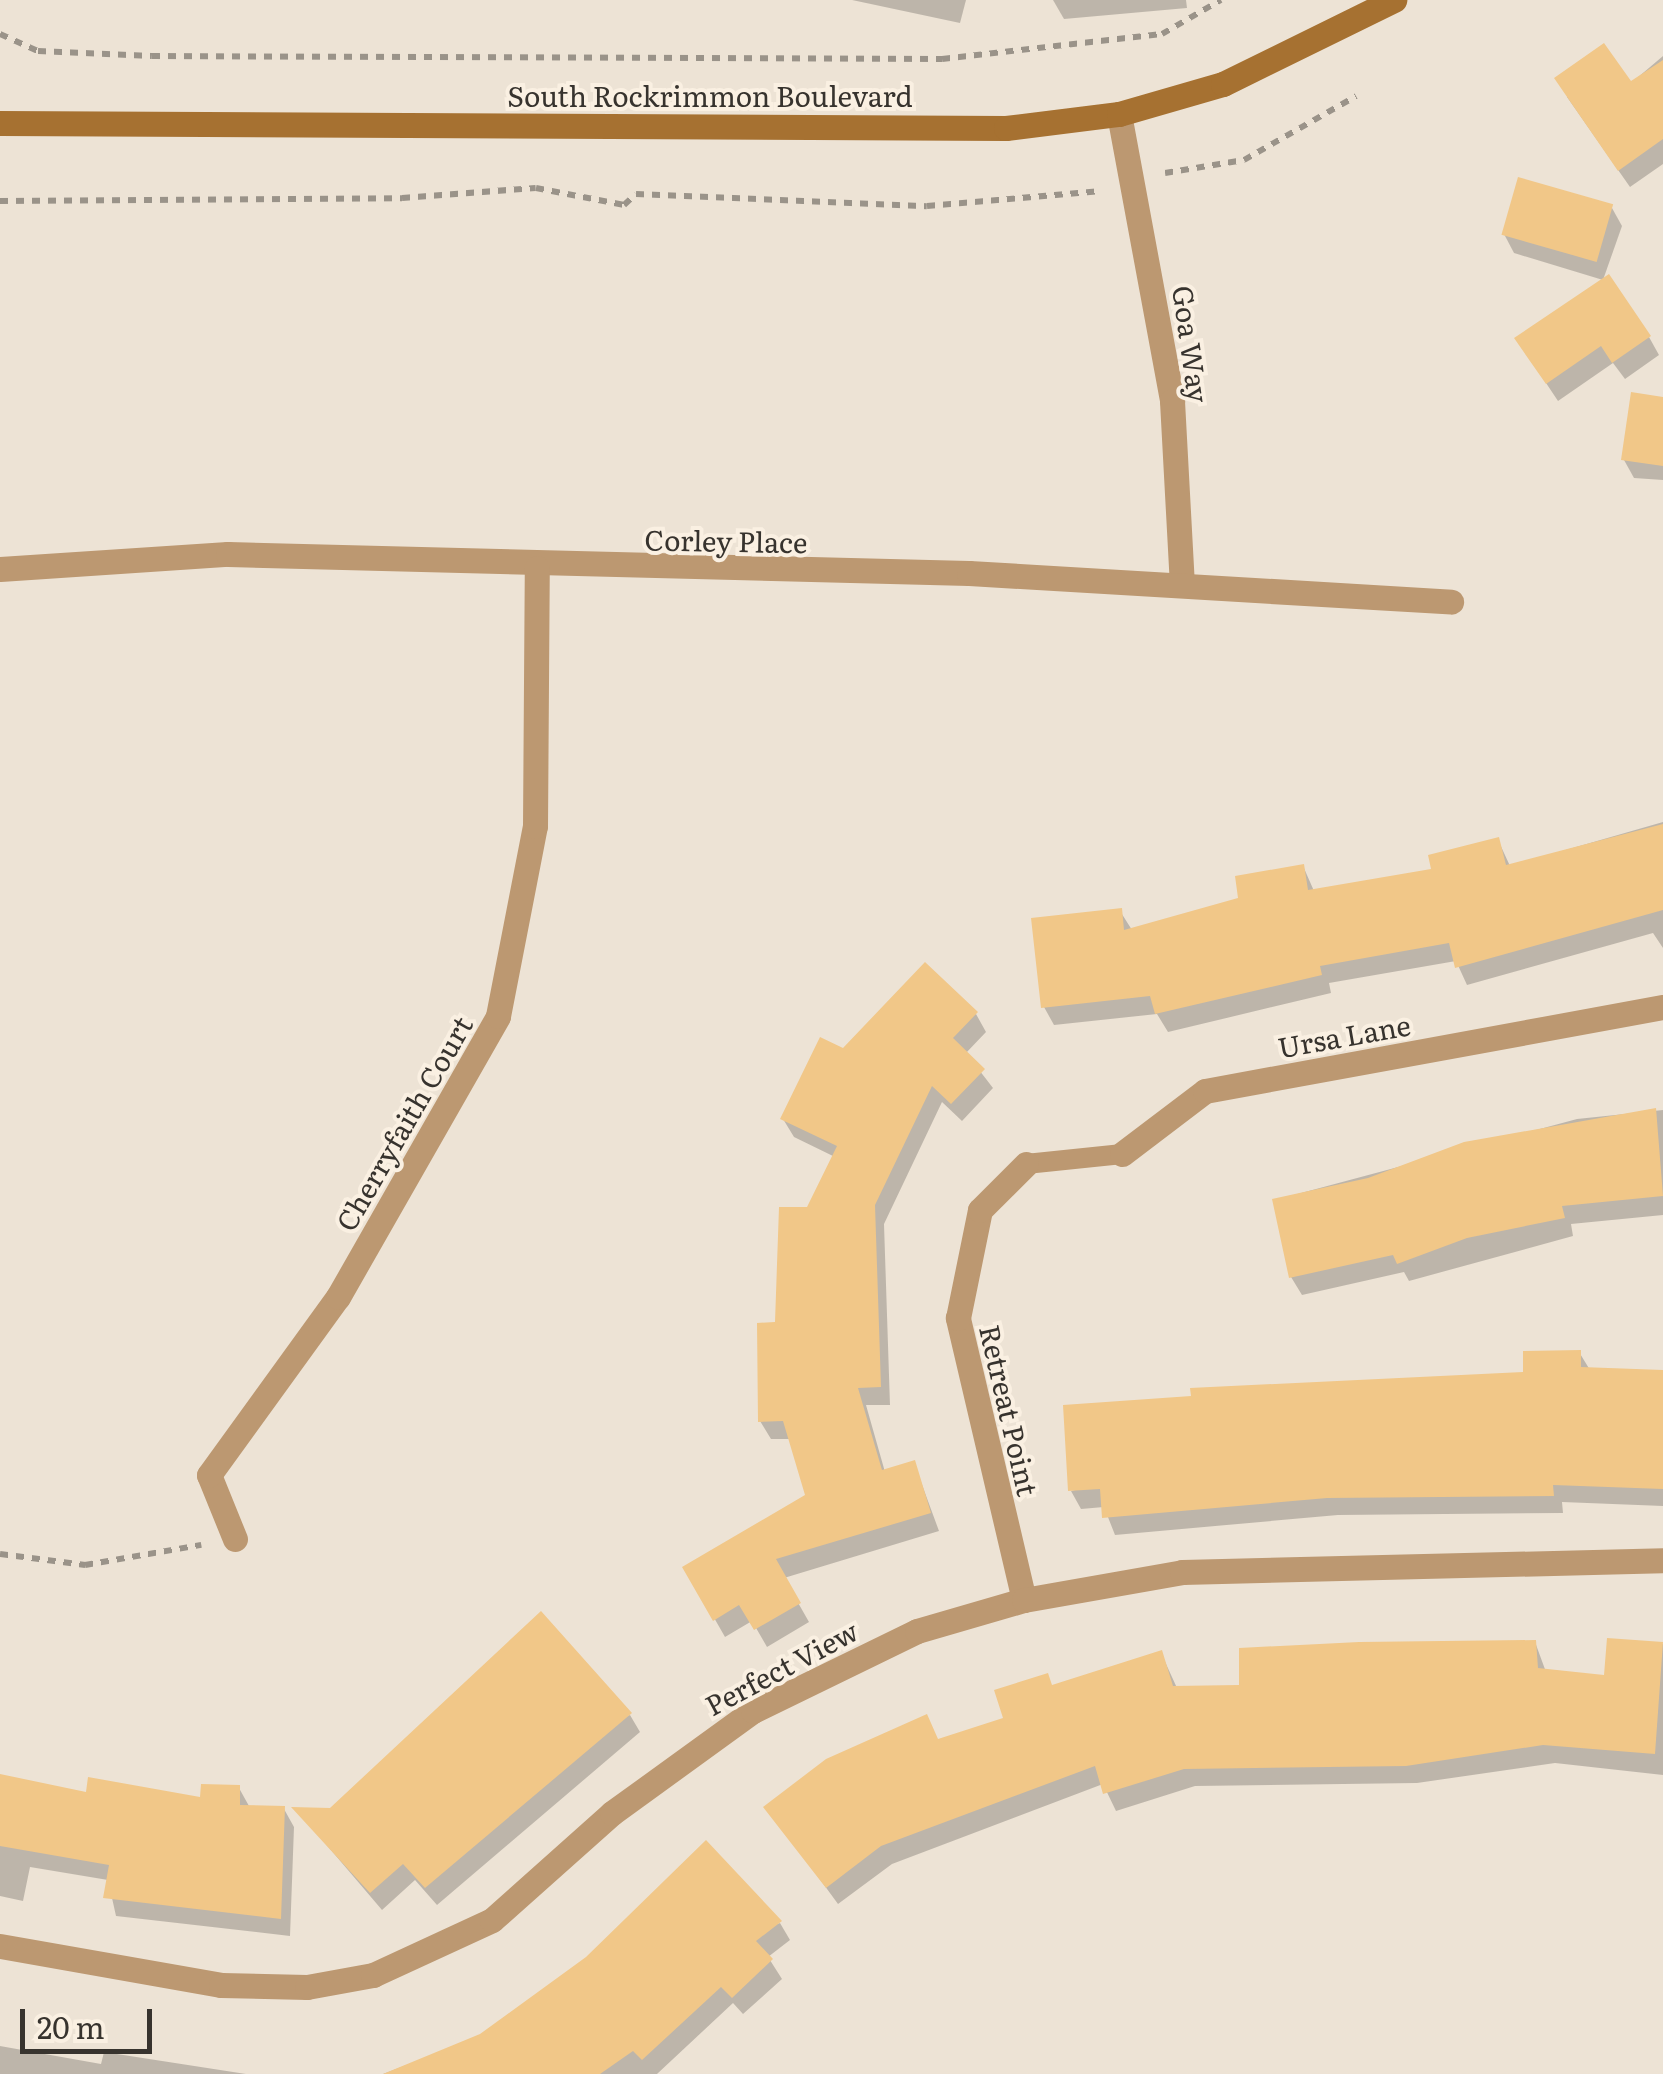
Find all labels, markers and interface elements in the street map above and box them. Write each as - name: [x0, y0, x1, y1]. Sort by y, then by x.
- street label: South Rockrimmon Boulevard: [507, 78, 913, 112]
- street label: Goa Way: [1167, 283, 1217, 405]
- street label: Corley Place: [644, 522, 808, 558]
- street label: Ursa Lane: [1275, 1007, 1413, 1063]
- street label: Cherryfaith Court: [328, 1010, 478, 1236]
- street label: Retreat Point: [974, 1321, 1046, 1499]
- street label: Perfect View: [699, 1613, 863, 1721]
- scale bar: [25, 1989, 158, 2051]
- text: 20 m: [37, 2004, 105, 2048]

